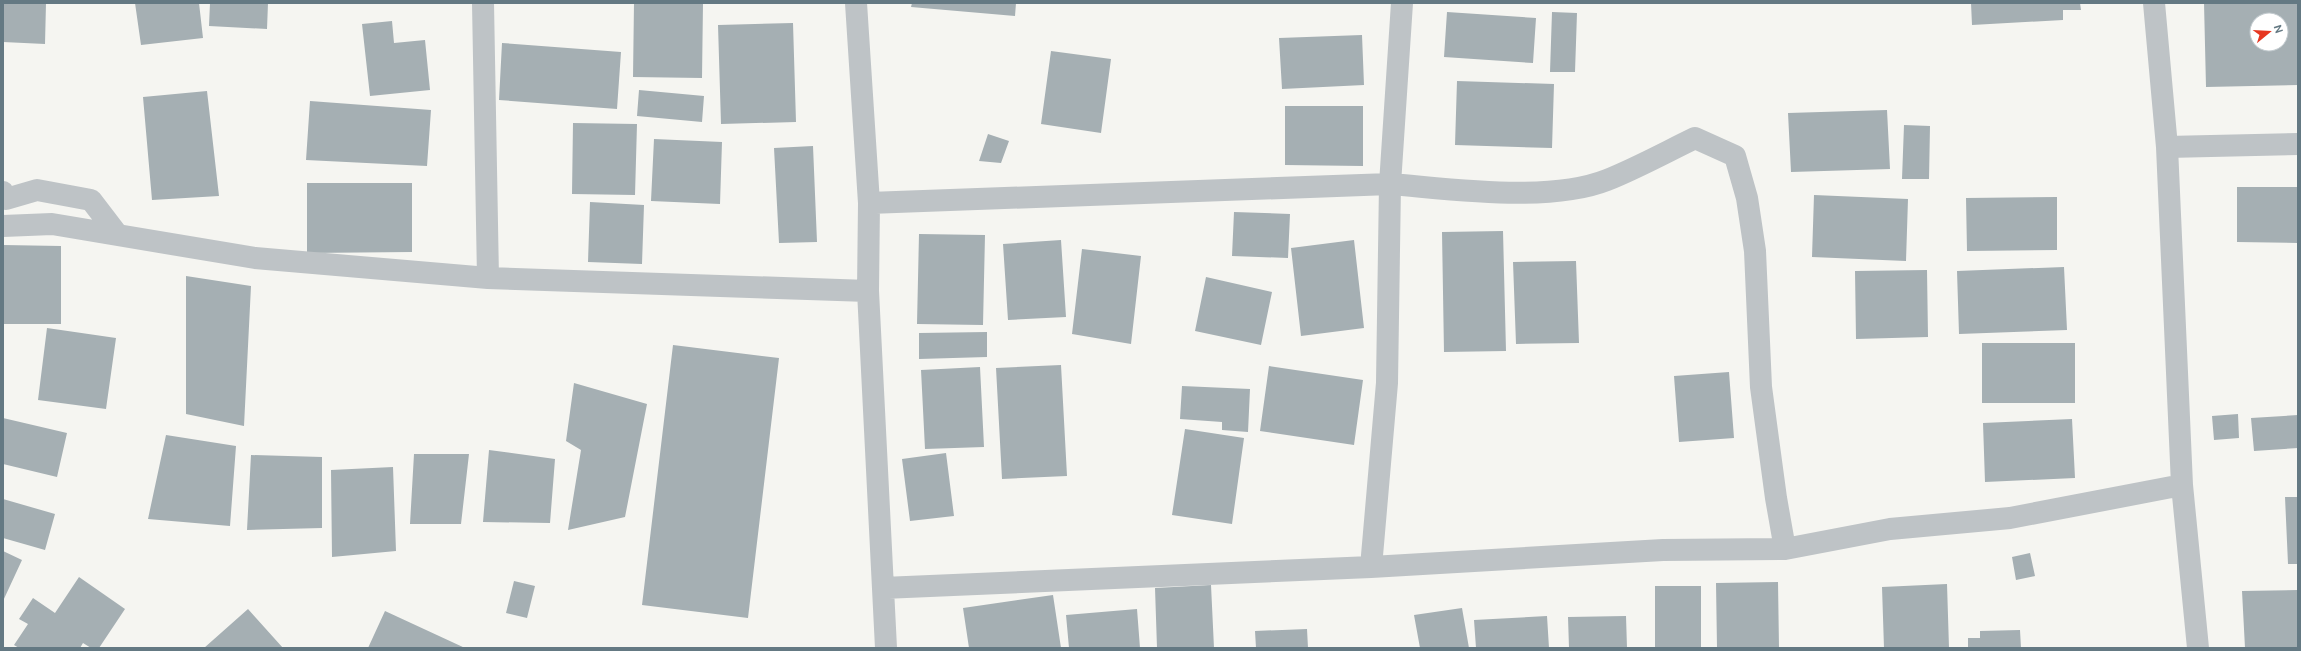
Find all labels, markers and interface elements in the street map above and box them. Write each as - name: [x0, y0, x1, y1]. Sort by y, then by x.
- north arrow: [2249, 12, 2289, 52]
- text: N: [2272, 23, 2285, 35]

